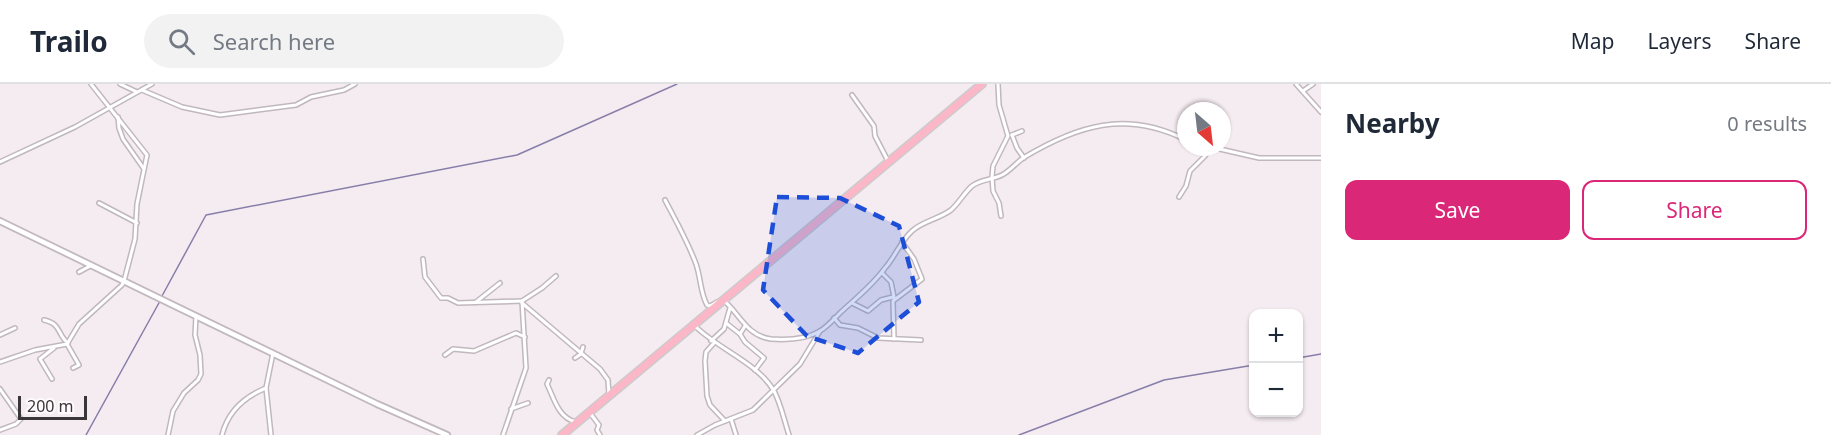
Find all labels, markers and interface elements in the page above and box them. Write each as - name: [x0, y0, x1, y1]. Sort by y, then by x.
- search box: [144, 14, 564, 68]
- text: Trailo: [30, 22, 108, 60]
- icon: search: [165, 25, 198, 58]
- text: Search here: [213, 26, 335, 56]
- text: Map: [1571, 27, 1615, 55]
- text: Layers: [1648, 27, 1712, 55]
- text: Share: [1745, 27, 1801, 55]
- north arrow: [1177, 102, 1231, 156]
- text: Nearby: [1345, 105, 1440, 141]
- text: 0 results: [1727, 110, 1807, 137]
- button: Save: [1345, 180, 1570, 240]
- button: Share: [1582, 180, 1807, 240]
- map controls: [1249, 309, 1303, 417]
- button: +: [1249, 309, 1303, 363]
- button: −: [1249, 363, 1303, 417]
- scale bar: [18, 393, 87, 420]
- text: 200 m: [27, 395, 74, 417]

